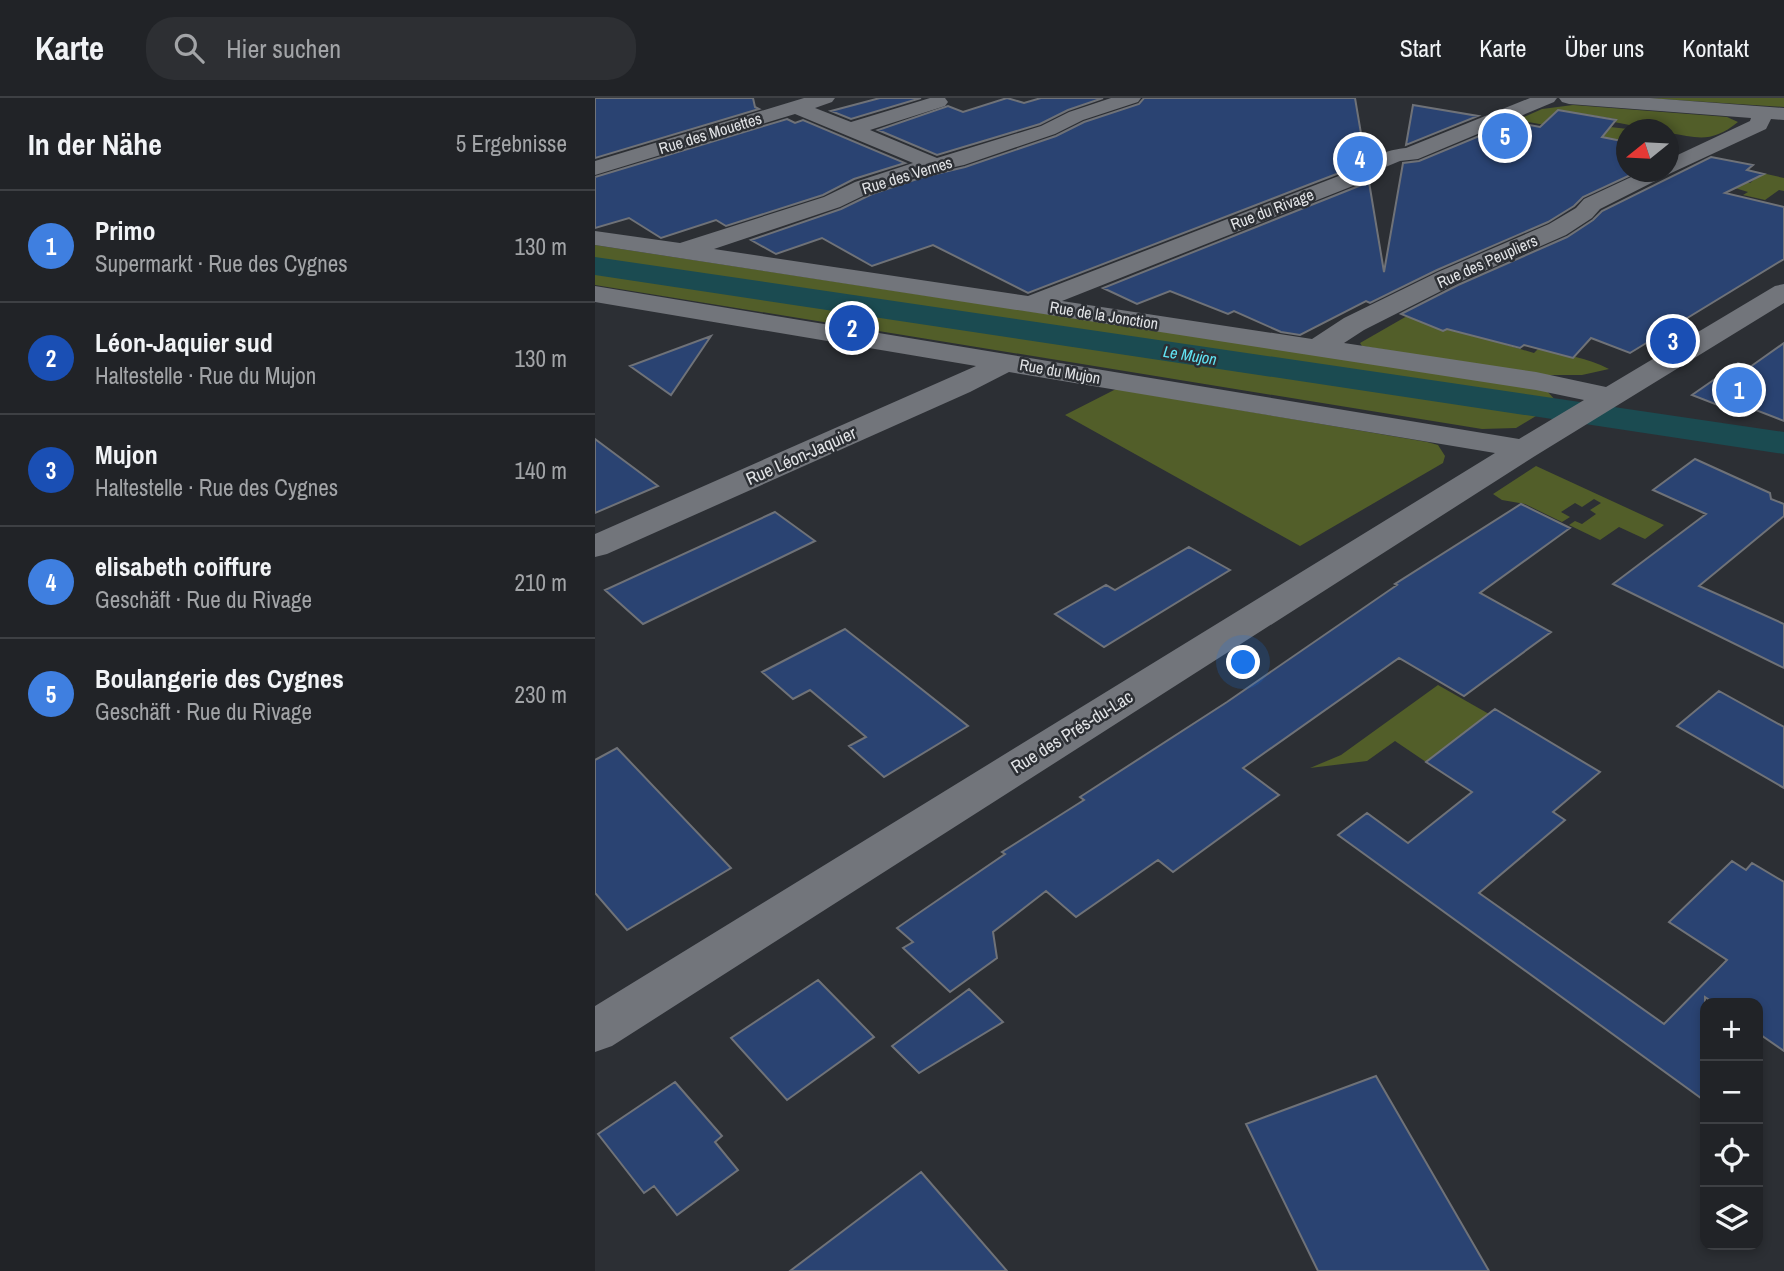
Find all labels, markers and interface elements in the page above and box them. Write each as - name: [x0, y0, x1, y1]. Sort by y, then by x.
- search box: [146, 17, 636, 80]
- text: Karte: [35, 26, 104, 70]
- icon: search: [170, 29, 208, 67]
- text: Hier suchen: [226, 31, 341, 66]
- text: Start: [1400, 32, 1441, 64]
- text: Karte: [1479, 32, 1526, 64]
- text: Über uns: [1564, 32, 1644, 64]
- text: Kontakt: [1682, 32, 1749, 64]
- street label: Rue des Mouettes: [656, 107, 764, 159]
- pin: 5: [1482, 110, 1528, 162]
- north arrow: [1616, 119, 1679, 182]
- text: In der Nähe: [28, 124, 162, 164]
- text: 5 Ergebnisse: [456, 128, 567, 159]
- pin: 4: [1337, 133, 1383, 185]
- street label: Rue des Vernes: [859, 151, 955, 199]
- street label: Rue du Rivage: [1227, 183, 1317, 235]
- text: Primo: [95, 213, 155, 248]
- street label: Rue des Peupliers: [1433, 229, 1541, 293]
- text: 1: [46, 231, 56, 262]
- text: 130 m: [515, 231, 567, 262]
- text: Supermarkt · Rue des Cygnes: [95, 248, 348, 279]
- street label: Rue de la Jonction: [1048, 296, 1160, 334]
- pin: 2: [829, 302, 875, 354]
- pin: 3: [1650, 315, 1696, 367]
- text: Léon-Jaquier sud: [95, 325, 273, 360]
- water label: Le Mujon: [1162, 340, 1218, 370]
- text: 2: [46, 343, 56, 374]
- text: 130 m: [515, 343, 567, 374]
- street label: Rue du Mujon: [1018, 353, 1102, 389]
- text: Haltestelle · Rue du Mujon: [95, 360, 316, 391]
- pin: 1: [1716, 364, 1762, 416]
- street label: Rue Léon-Jaquier: [742, 420, 860, 491]
- text: Mujon: [95, 437, 158, 472]
- text: 3: [46, 455, 56, 486]
- text: 140 m: [515, 455, 567, 486]
- text: Haltestelle · Rue des Cygnes: [95, 472, 338, 503]
- text: elisabeth coiffure: [95, 549, 272, 584]
- text: 4: [46, 567, 56, 598]
- text: 210 m: [515, 567, 567, 598]
- text: Geschäft · Rue du Rivage: [95, 584, 312, 615]
- your location: [1226, 645, 1260, 679]
- text: Boulangerie des Cygnes: [95, 661, 344, 696]
- text: 5: [46, 679, 56, 710]
- text: 230 m: [515, 679, 567, 710]
- street label: Rue des Prés-du-Lac: [1006, 684, 1137, 779]
- text: Geschäft · Rue du Rivage: [95, 696, 312, 727]
- map controls: [1700, 998, 1763, 1250]
- button: +: [1700, 998, 1763, 1061]
- button: −: [1700, 1061, 1763, 1124]
- button: locate: [1700, 1124, 1763, 1187]
- button: layers: [1700, 1187, 1763, 1250]

